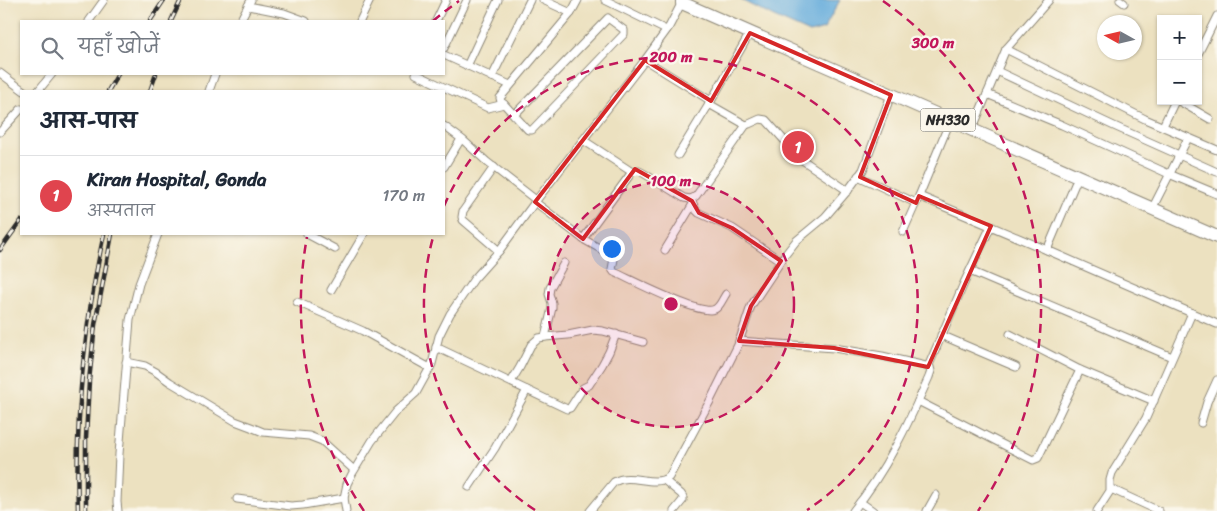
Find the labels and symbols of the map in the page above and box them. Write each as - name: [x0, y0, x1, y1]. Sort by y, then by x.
- north arrow: [1097, 15, 1142, 60]
- text: 300 m: [911, 30, 955, 56]
- text: 200 m: [648, 44, 693, 70]
- road number: NH330: [920, 108, 976, 132]
- pin: 1: [782, 128, 814, 166]
- text: 100 m: [651, 168, 692, 194]
- your location: [599, 236, 625, 262]
- centre of rings: [662, 295, 680, 313]

